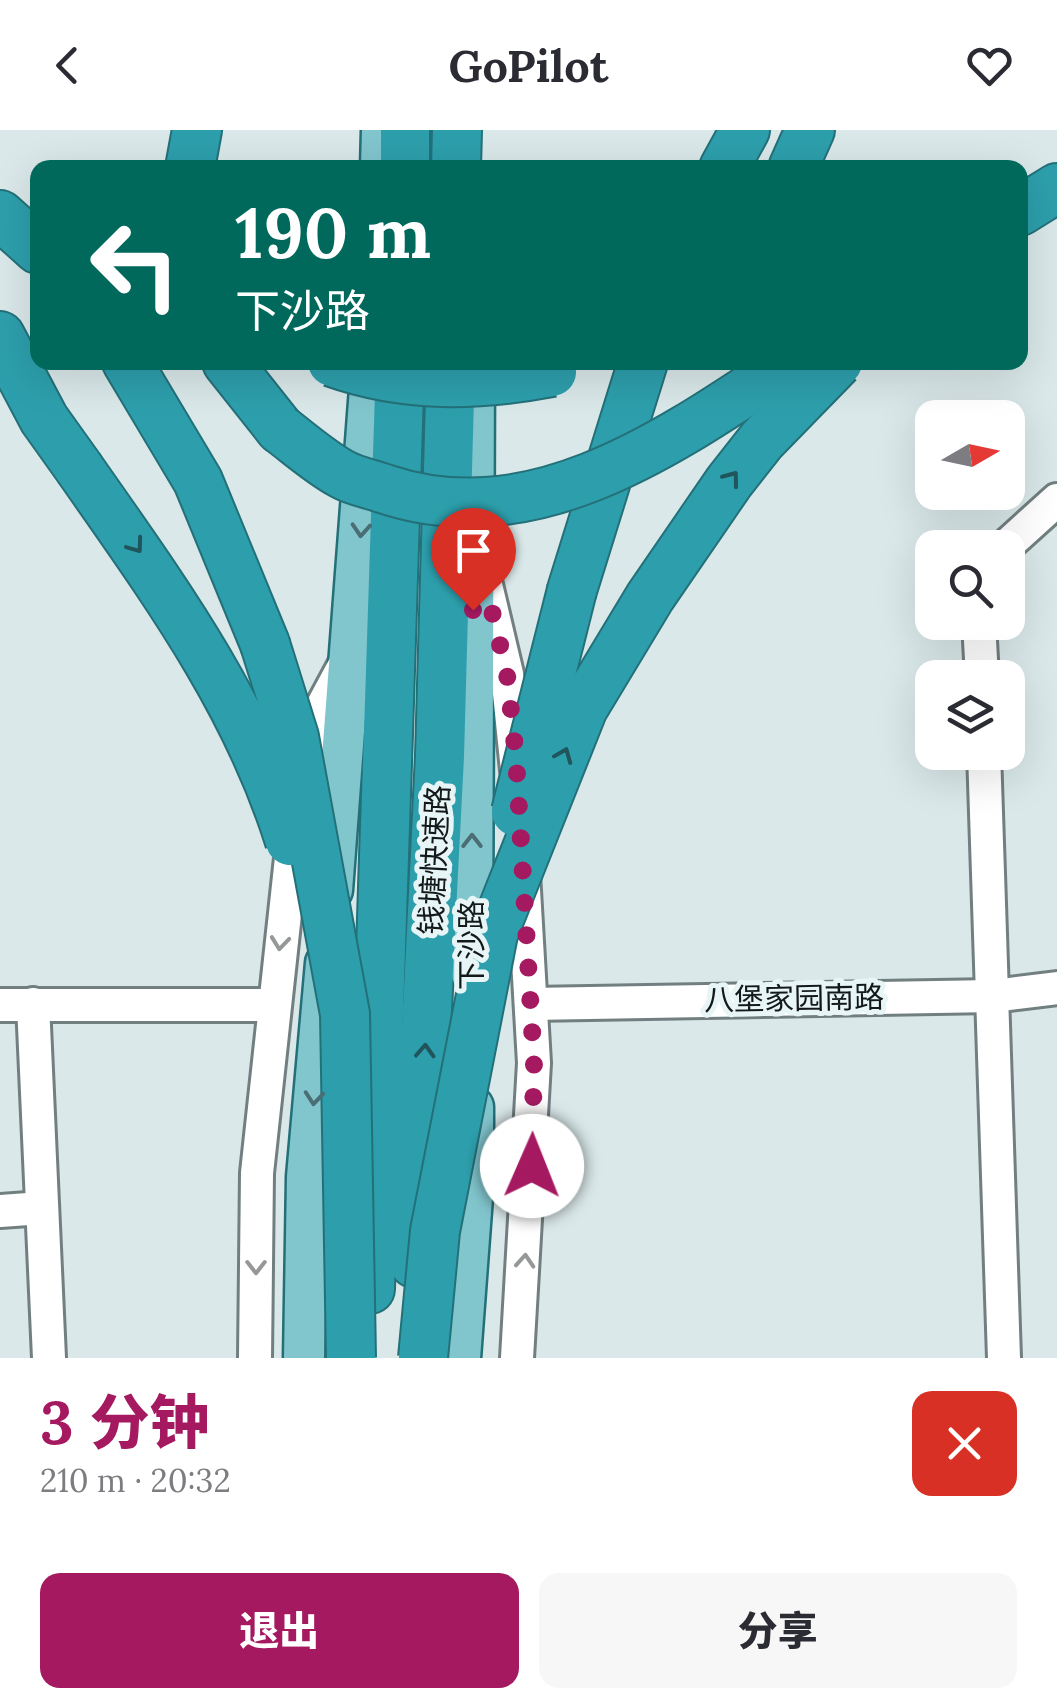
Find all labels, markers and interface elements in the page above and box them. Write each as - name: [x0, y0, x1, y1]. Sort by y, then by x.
- text: GoPilot: [449, 37, 608, 94]
- icon: back: [40, 38, 95, 93]
- icon: heart: [962, 38, 1017, 93]
- text: 190 m: [235, 188, 431, 277]
- icon: left: [70, 200, 200, 330]
- text: 下沙路: [235, 282, 370, 339]
- north arrow: [915, 400, 1025, 510]
- map controls: [915, 400, 1025, 770]
- one-way arrow: [721, 471, 738, 489]
- pin: [431, 508, 516, 611]
- one-way arrow: [351, 522, 372, 538]
- icon: arrive: [446, 523, 501, 578]
- button: search: [915, 530, 1025, 640]
- one-way arrow: [124, 535, 142, 554]
- button: layers: [915, 660, 1025, 770]
- one-way arrow: [553, 748, 573, 765]
- street label: 钱塘快速路: [411, 784, 457, 936]
- one-way arrow: [461, 833, 483, 848]
- street label: 下沙路: [452, 900, 490, 990]
- one-way arrow: [270, 936, 291, 952]
- street label: 八堡家园南路: [704, 977, 884, 1019]
- one-way arrow: [414, 1042, 435, 1058]
- one-way arrow: [304, 1090, 326, 1106]
- position arrow: [480, 1114, 584, 1218]
- one-way arrow: [513, 1252, 535, 1268]
- one-way arrow: [245, 1260, 267, 1276]
- text: 3 分钟: [40, 1384, 209, 1460]
- button: close: [912, 1391, 1017, 1496]
- text: 210 m · 20:32: [40, 1460, 231, 1501]
- button: 退出: [40, 1573, 519, 1688]
- button: 分享: [539, 1573, 1017, 1688]

